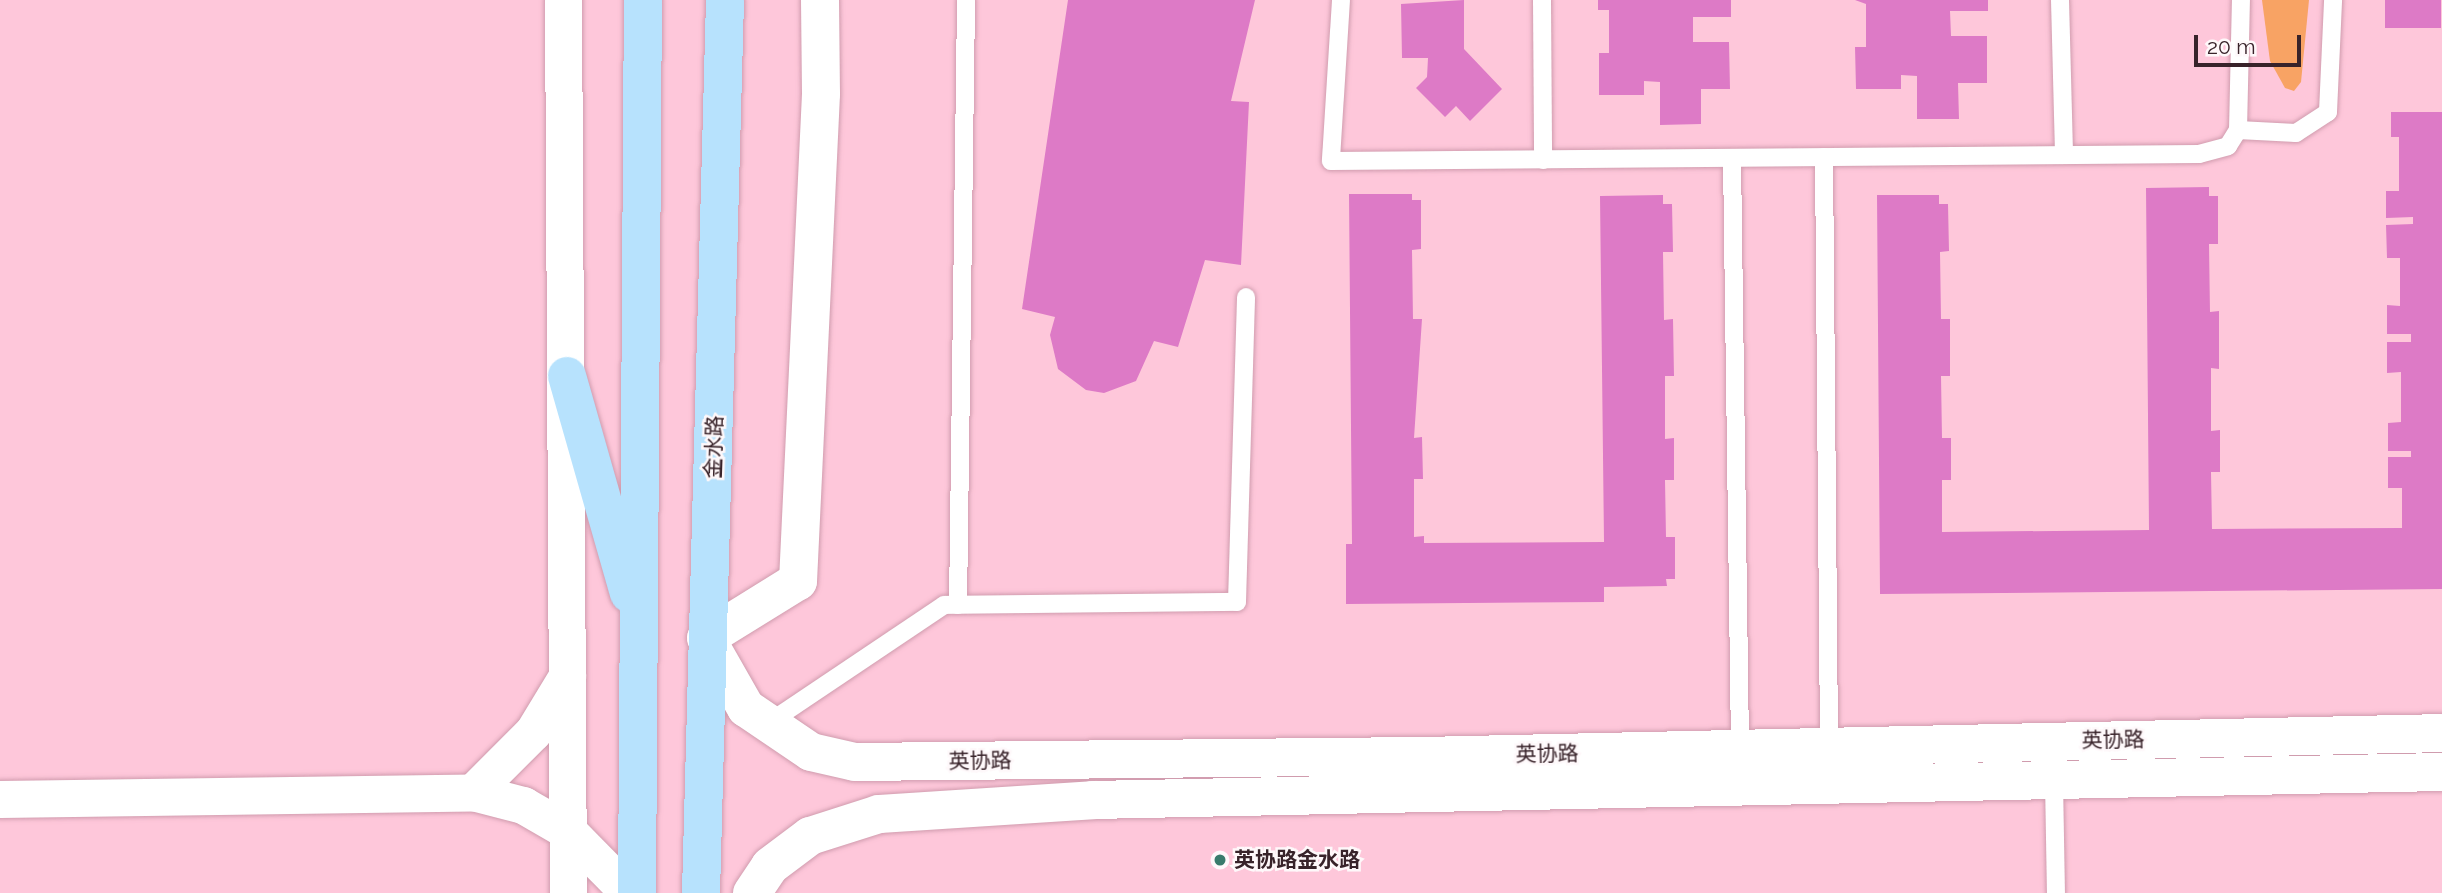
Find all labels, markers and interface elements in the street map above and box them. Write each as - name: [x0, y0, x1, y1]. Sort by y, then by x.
- scale bar: [2197, 21, 2304, 65]
- text: 20 m: [2207, 34, 2255, 59]
- street label: 金水路: [700, 415, 728, 479]
- street label: 英协路: [2081, 727, 2145, 753]
- street label: 英协路: [1515, 741, 1579, 767]
- street label: 英协路: [948, 748, 1012, 774]
- place label: 英协路金水路: [1234, 847, 1360, 873]
- marker: 英协路金水路: [1212, 852, 1228, 868]

